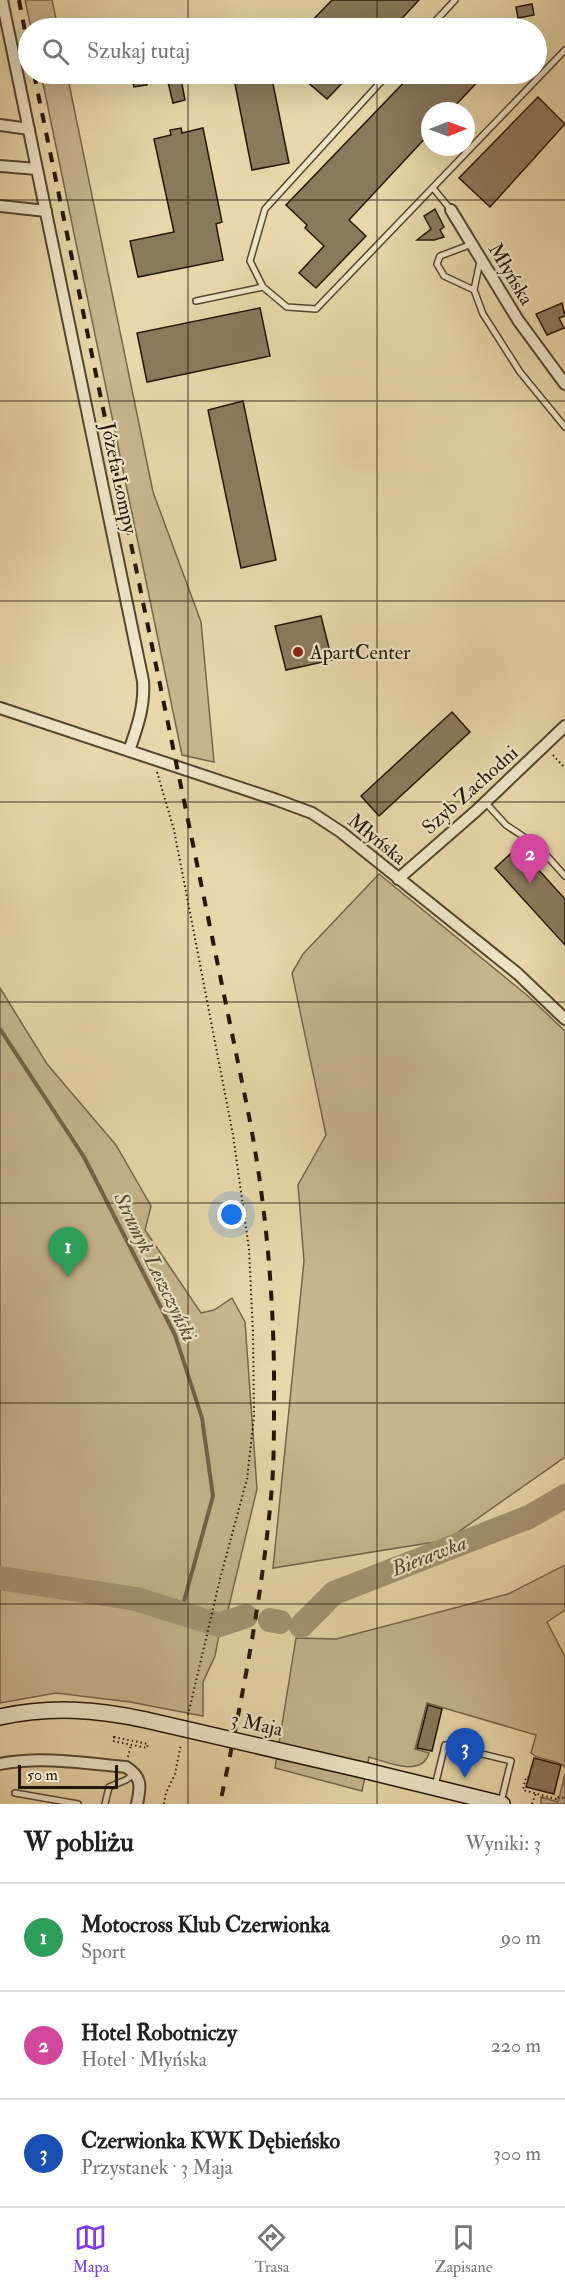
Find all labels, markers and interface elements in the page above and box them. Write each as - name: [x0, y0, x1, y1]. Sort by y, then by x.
- search box: [18, 18, 547, 84]
- icon: search: [39, 35, 72, 68]
- text: Szukaj tutaj: [87, 37, 190, 65]
- north arrow: [421, 102, 475, 156]
- street label: Młyńska: [483, 238, 540, 310]
- street label: Józefa Lompy: [94, 419, 143, 537]
- place label: ApartCenter: [309, 640, 411, 666]
- marker: ApartCenter: [291, 645, 305, 659]
- street label: Szyb Zachodni: [417, 740, 523, 840]
- street label: Młyńska: [343, 808, 412, 871]
- pin: 2: [510, 834, 550, 884]
- water label: Strumyk Leszczyński: [107, 1187, 203, 1346]
- your location: [217, 1200, 246, 1229]
- pin: 1: [48, 1228, 88, 1277]
- water label: Bierawka: [387, 1529, 471, 1583]
- street label: 3 Maja: [229, 1706, 286, 1742]
- pin: 3: [446, 1728, 484, 1778]
- scale bar: [18, 1762, 118, 1790]
- text: 50 m: [27, 1765, 58, 1785]
- text: W pobliżu: [24, 1827, 134, 1859]
- text: Wyniki: 3: [465, 1831, 541, 1856]
- text: Motocross Klub Czerwionka: [81, 1911, 330, 1939]
- text: 1: [40, 1925, 47, 1950]
- text: 90 m: [501, 1925, 541, 1950]
- text: Sport: [81, 1939, 126, 1964]
- text: Hotel Robotniczy: [81, 2019, 237, 2047]
- text: 2: [38, 2033, 49, 2058]
- text: 220 m: [491, 2033, 541, 2058]
- text: Hotel · Młyńska: [81, 2047, 207, 2072]
- text: Czerwionka KWK Dębieńsko: [81, 2127, 340, 2155]
- text: 3: [40, 2141, 47, 2166]
- text: 300 m: [493, 2141, 541, 2166]
- text: Przystanek · 3 Maja: [81, 2155, 233, 2180]
- tab: Mapa: [73, 2221, 109, 2277]
- tab: Trasa: [255, 2221, 289, 2277]
- tab: Zapisane: [435, 2221, 492, 2277]

